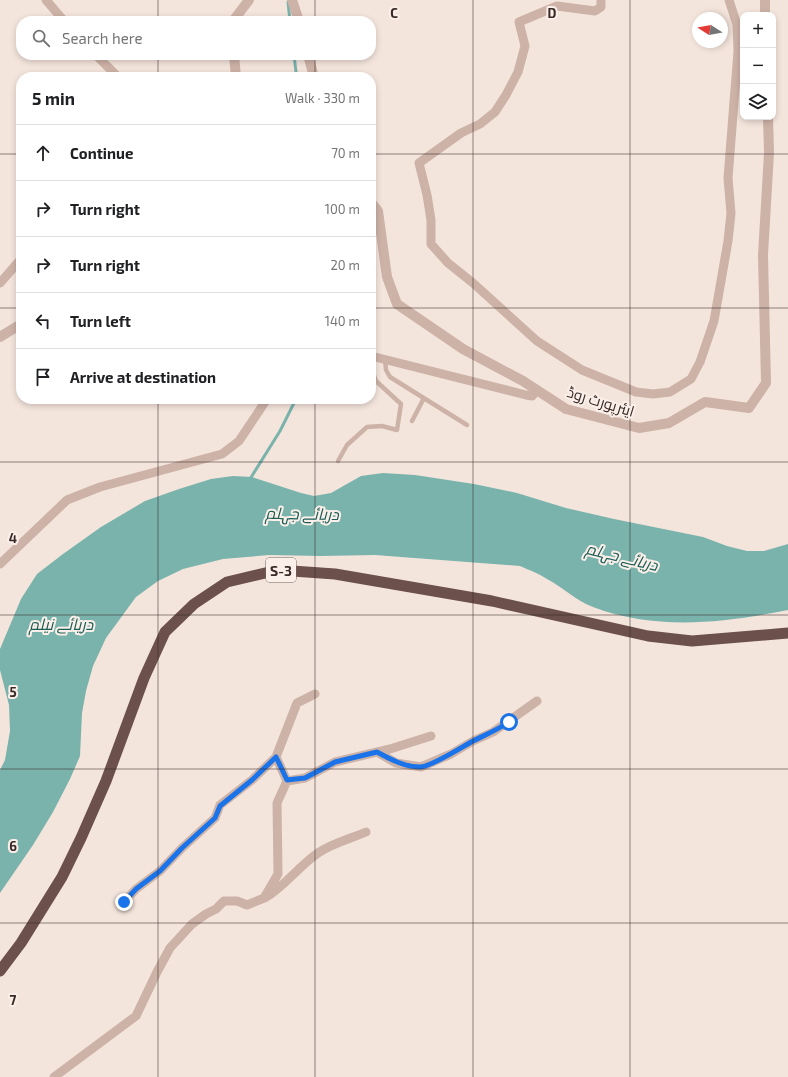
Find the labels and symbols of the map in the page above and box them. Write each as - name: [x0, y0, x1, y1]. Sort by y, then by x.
- text: C: [390, 5, 398, 21]
- text: D: [548, 5, 557, 21]
- north arrow: [692, 12, 728, 48]
- street label: ایئرپورٹ روڈ: [565, 382, 637, 422]
- water label: دریائے جہلم: [264, 503, 340, 526]
- text: 4: [9, 530, 17, 546]
- water label: دریائے جہلم: [582, 538, 661, 577]
- road number: S-3: [266, 558, 296, 582]
- water label: دریائے نیلم: [28, 614, 95, 636]
- text: 5: [9, 684, 17, 700]
- route start: [500, 713, 518, 731]
- text: 6: [9, 838, 17, 854]
- route end: [115, 893, 133, 911]
- text: 7: [10, 992, 17, 1008]

